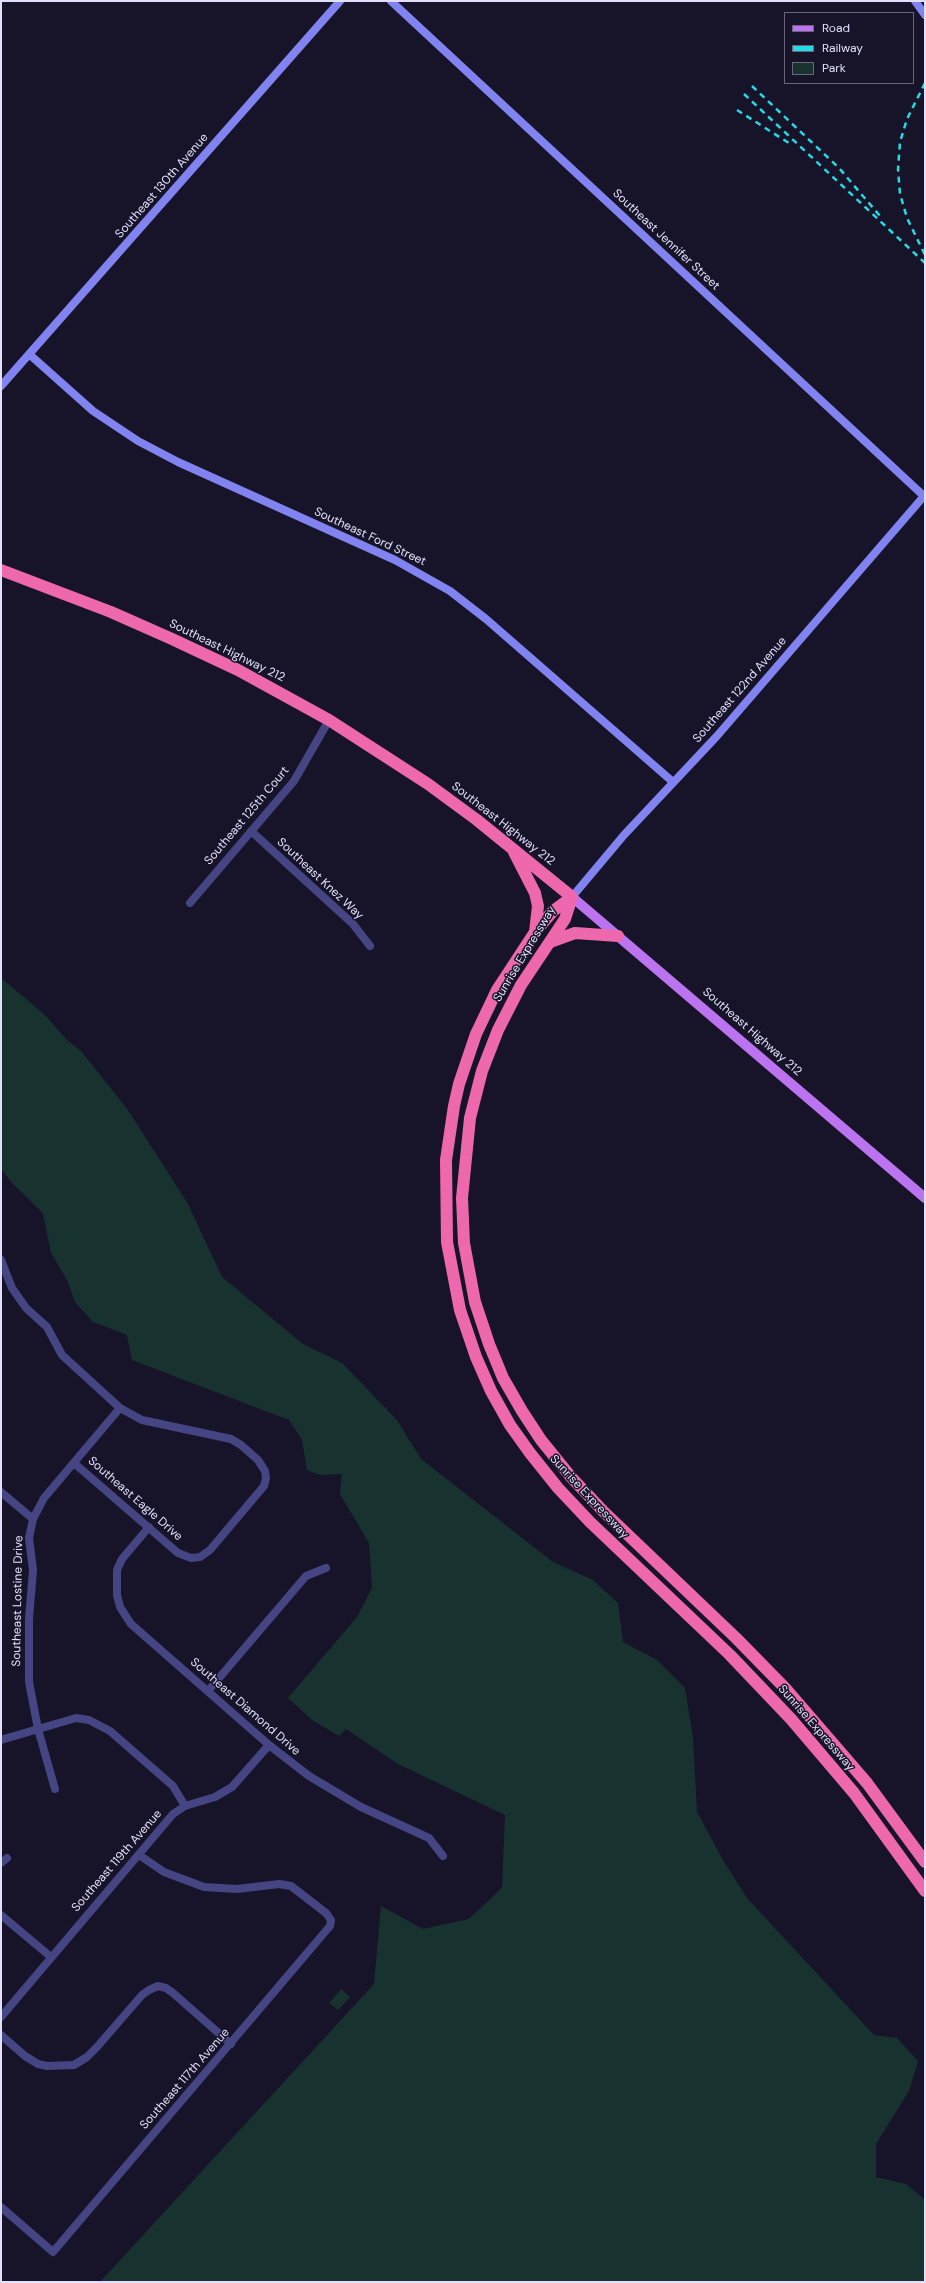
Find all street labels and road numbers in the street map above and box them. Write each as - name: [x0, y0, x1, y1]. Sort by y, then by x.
- street label: Southeast 130th Avenue: [113, 131, 211, 241]
- street label: Southeast Jennifer Street: [609, 187, 723, 293]
- street label: Southeast Ford Street: [312, 505, 428, 569]
- street label: Southeast Highway 212: [167, 617, 287, 685]
- street label: Southeast 122nd Avenue: [690, 634, 790, 746]
- street label: Southeast 125th Court: [202, 764, 292, 868]
- street label: Southeast Highway 212: [449, 779, 557, 869]
- street label: Southeast Knez Way: [274, 835, 366, 923]
- street label: Sunrise Expressway: [491, 904, 559, 1004]
- street label: Southeast Highway 212: [699, 985, 805, 1079]
- street label: Sunrise Expressway: [547, 1452, 631, 1542]
- street label: Southeast Eagle Drive: [85, 1454, 185, 1544]
- street label: Southeast Lostine Drive: [10, 1535, 26, 1667]
- street label: Southeast Diamond Drive: [187, 1655, 303, 1759]
- street label: Sunrise Expressway: [775, 1682, 857, 1774]
- street label: Southeast 119th Avenue: [69, 1807, 165, 1915]
- street label: Southeast 117th Avenue: [137, 2026, 233, 2132]

